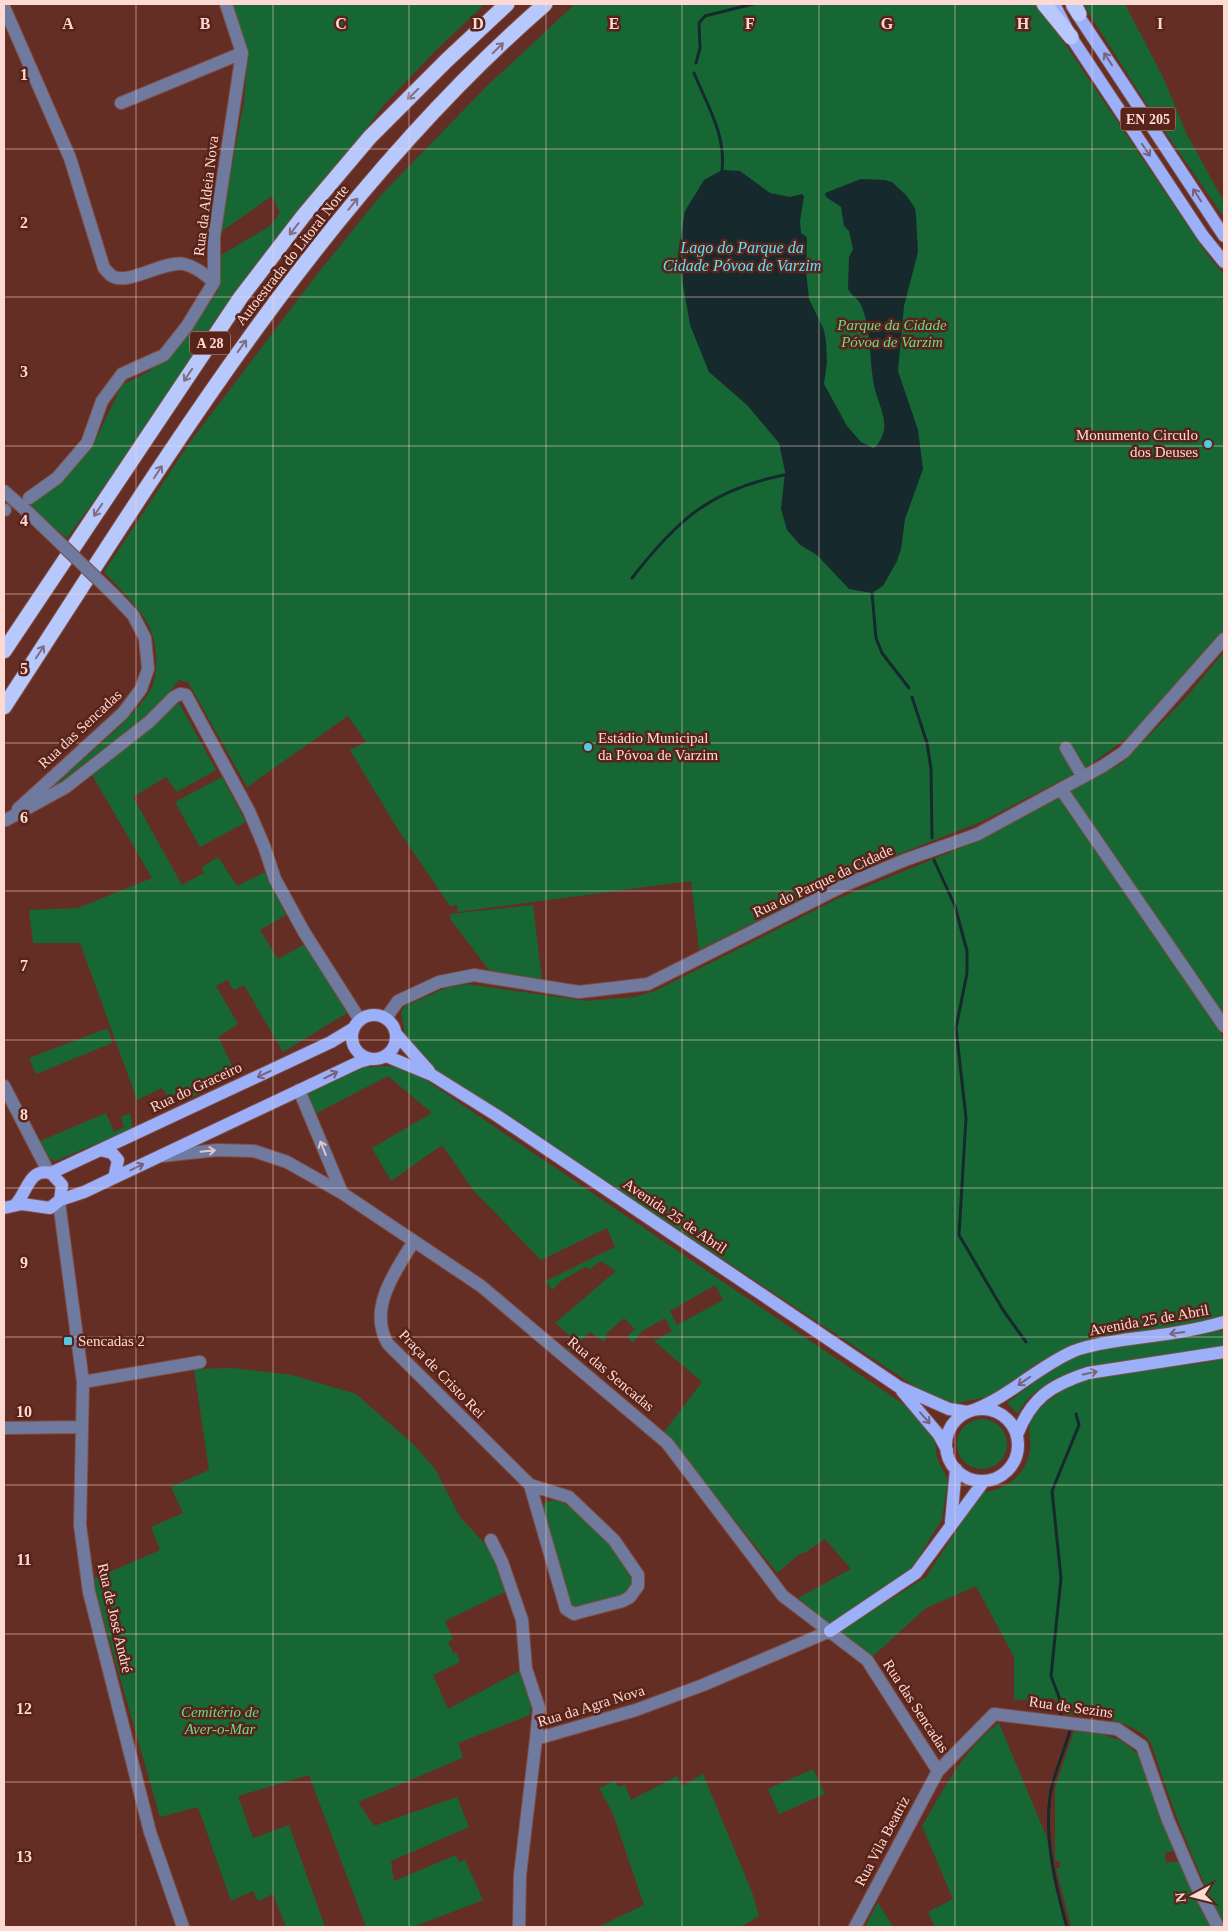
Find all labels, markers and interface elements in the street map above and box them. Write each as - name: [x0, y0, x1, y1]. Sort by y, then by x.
- text: A: [62, 15, 74, 32]
- text: B: [200, 15, 211, 32]
- text: C: [335, 15, 347, 32]
- text: D: [472, 15, 484, 32]
- text: E: [609, 15, 619, 32]
- text: F: [745, 15, 755, 32]
- text: G: [881, 15, 894, 32]
- text: H: [1017, 15, 1030, 32]
- text: I: [1157, 15, 1163, 32]
- one-way arrow: [491, 42, 504, 54]
- one-way arrow: [1103, 52, 1113, 66]
- text: 1: [20, 66, 28, 83]
- one-way arrow: [407, 88, 419, 101]
- road number: EN 205: [1120, 108, 1176, 130]
- street label: Rua da Aldeia Nova: [191, 135, 221, 257]
- one-way arrow: [1141, 143, 1151, 157]
- street label: Autoestrada do Litoral Norte: [232, 181, 352, 328]
- one-way arrow: [1192, 189, 1202, 203]
- one-way arrow: [348, 198, 359, 211]
- text: 2: [20, 214, 28, 231]
- one-way arrow: [288, 222, 299, 235]
- water label: Lago do Parque da Cidade Póvoa de Varzim: [663, 239, 821, 274]
- park label: Parque da Cidade Póvoa de Varzim: [836, 317, 947, 350]
- road number: A 28: [190, 332, 230, 354]
- one-way arrow: [237, 339, 247, 353]
- text: 3: [20, 363, 28, 380]
- one-way arrow: [183, 368, 193, 382]
- place label: Monumento Circulo dos Deuses: [1076, 427, 1198, 460]
- marker: Monumento Circulo dos Deuses: [1202, 438, 1214, 450]
- one-way arrow: [152, 465, 163, 479]
- one-way arrow: [93, 503, 103, 517]
- text: 4: [20, 512, 28, 529]
- one-way arrow: [35, 645, 45, 659]
- text: 5: [20, 660, 28, 677]
- street label: Rua das Sencadas: [35, 686, 125, 771]
- place label: Estádio Municipal da Póvoa de Varzim: [598, 730, 718, 763]
- marker: Estádio Municipal da Póvoa de Varzim: [582, 741, 594, 753]
- text: 6: [20, 809, 28, 826]
- street label: Rua do Parque da Cidade: [751, 841, 896, 920]
- text: 7: [20, 957, 28, 974]
- street label: Rua do Graceiro: [148, 1059, 244, 1115]
- one-way arrow: [257, 1069, 272, 1079]
- one-way arrow: [323, 1070, 338, 1079]
- text: 8: [20, 1106, 28, 1123]
- one-way arrow: [318, 1140, 327, 1156]
- one-way arrow: [199, 1146, 215, 1156]
- one-way arrow: [129, 1162, 144, 1171]
- street label: Avenida 25 de Abril: [620, 1176, 730, 1256]
- text: 9: [20, 1254, 28, 1271]
- street label: Avenida 25 de Abril: [1088, 1302, 1210, 1338]
- street label: Praça de Cristo Rei: [396, 1327, 488, 1421]
- one-way arrow: [1169, 1328, 1185, 1338]
- place label: Sencadas 2: [78, 1333, 145, 1349]
- street label: Rua das Sencadas: [565, 1333, 657, 1415]
- marker: Sencadas 2: [62, 1335, 74, 1347]
- one-way arrow: [1082, 1368, 1098, 1377]
- one-way arrow: [1018, 1376, 1032, 1386]
- text: 10: [16, 1403, 32, 1420]
- one-way arrow: [919, 1411, 930, 1424]
- text: 11: [16, 1551, 32, 1568]
- street label: Rua de José André: [95, 1562, 135, 1675]
- street label: Rua das Sencadas: [880, 1657, 952, 1756]
- street label: Rua da Agra Nova: [535, 1682, 647, 1730]
- street label: Rua de Sezins: [1028, 1693, 1114, 1721]
- text: 12: [16, 1700, 32, 1717]
- park label: Cemitério de Aver-o-Mar: [181, 1704, 259, 1737]
- street label: Rua Vila Beatriz: [852, 1793, 913, 1889]
- text: 13: [16, 1848, 32, 1865]
- north arrow: [1168, 1871, 1218, 1921]
- text: N: [1173, 1892, 1189, 1903]

